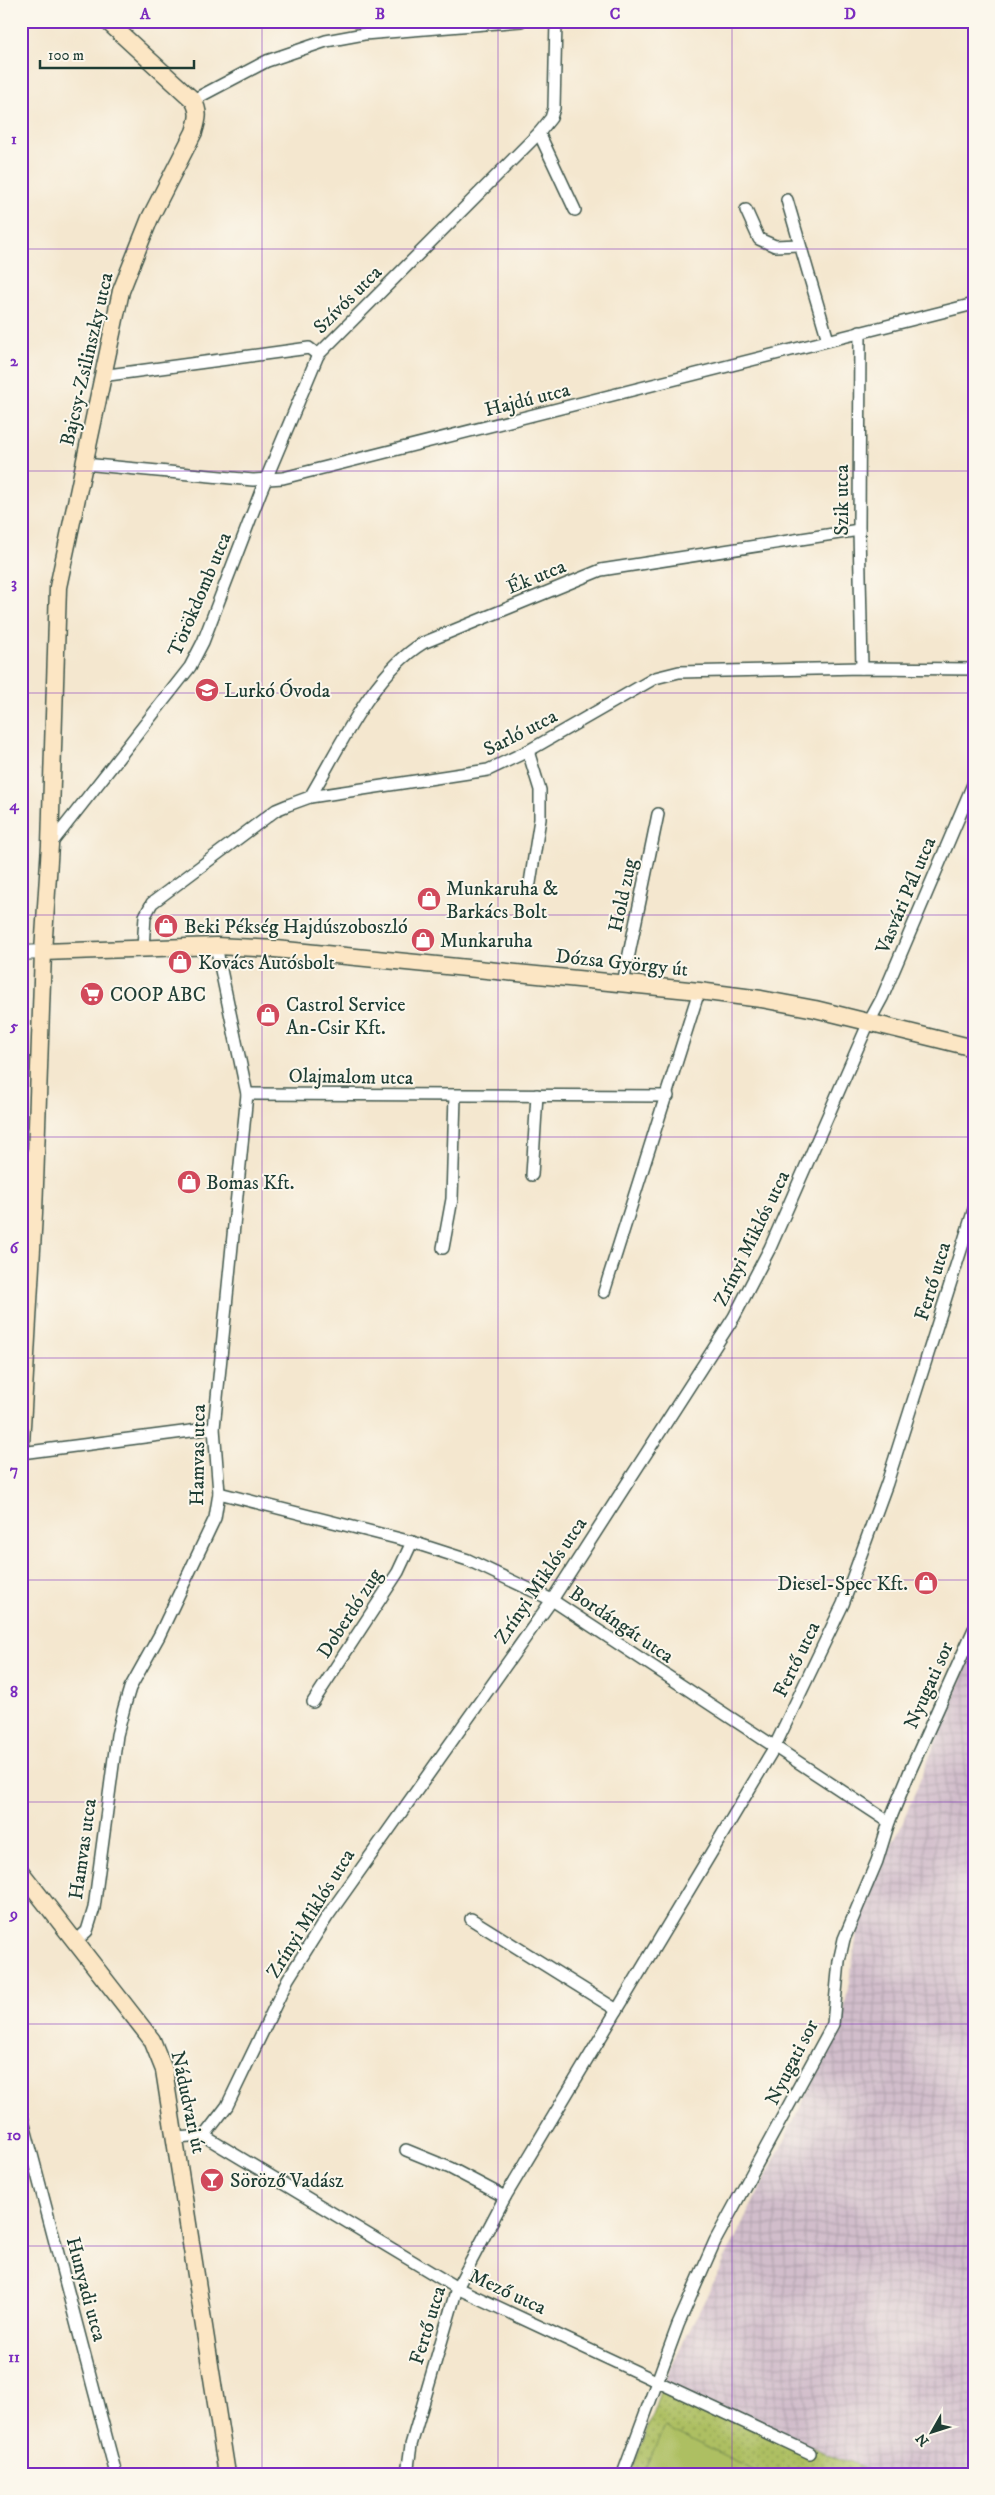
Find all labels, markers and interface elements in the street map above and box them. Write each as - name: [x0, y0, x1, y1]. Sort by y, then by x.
- text: A: [139, 4, 151, 24]
- text: B: [375, 4, 385, 24]
- text: C: [610, 4, 620, 24]
- text: D: [844, 4, 856, 24]
- scale bar: [40, 38, 194, 70]
- text: 100 m: [48, 46, 84, 65]
- text: 1: [11, 129, 17, 149]
- street label: Szívós utca: [309, 260, 388, 340]
- street label: Bajcsy-Zsilinszky utca: [55, 270, 120, 449]
- text: 2: [10, 351, 19, 371]
- street label: Hajdú utca: [482, 378, 573, 423]
- street label: Szik utca: [830, 464, 855, 536]
- street label: Törökdomb utca: [163, 528, 238, 661]
- street label: Ék utca: [503, 554, 570, 601]
- text: 3: [11, 573, 17, 593]
- school or university icon: Lurkó Óvoda: [194, 677, 220, 703]
- place label: Lurkó Óvoda: [224, 678, 331, 704]
- street label: Sarló utca: [480, 704, 562, 763]
- text: 4: [8, 795, 19, 815]
- street label: Vasvári Pál utca: [870, 833, 942, 959]
- street label: Hold zug: [603, 856, 643, 934]
- place label: Munkaruha & Barkács Bolt: [446, 877, 558, 925]
- shop icon: Munkaruha & Barkács Bolt: [416, 886, 442, 912]
- shop icon: Beki Pékség Hajdúszoboszló: [153, 913, 179, 939]
- place label: Beki Pékség Hajdúszoboszló: [184, 915, 408, 940]
- shop icon: Munkaruha: [410, 927, 436, 953]
- place label: Munkaruha: [440, 929, 533, 954]
- street label: Dózsa György út: [554, 944, 689, 983]
- shop icon: Kovács Autósbolt: [167, 949, 193, 975]
- place label: Kovács Autósbolt: [198, 951, 335, 976]
- supermarket icon: COOP ABC: [79, 981, 105, 1007]
- place label: COOP ABC: [110, 983, 206, 1008]
- place label: Castrol Service An-Csir Kft.: [286, 993, 406, 1041]
- shop icon: Castrol Service An-Csir Kft.: [255, 1002, 281, 1028]
- text: 5: [9, 1016, 18, 1036]
- street label: Olajmalom utca: [288, 1064, 414, 1091]
- street label: Zrínyi Miklós utca: [709, 1166, 796, 1311]
- shop icon: Bomas Kft.: [176, 1169, 202, 1195]
- place label: Bomas Kft.: [206, 1171, 294, 1196]
- text: 6: [10, 1238, 20, 1258]
- street label: Fertő utca: [910, 1239, 957, 1324]
- street label: Hamvas utca: [185, 1403, 212, 1506]
- text: 7: [10, 1460, 18, 1480]
- street label: Zrínyi Miklós utca: [490, 1512, 593, 1649]
- street label: Doberdó zug: [312, 1564, 389, 1663]
- shop icon: Diesel-Spec Kft.: [913, 1570, 939, 1596]
- place label: Diesel-Spec Kft.: [777, 1572, 908, 1597]
- street label: Bordángát utca: [564, 1581, 679, 1670]
- street label: Fertő utca: [768, 1617, 827, 1702]
- street label: Nyugati sor: [899, 1638, 960, 1733]
- text: 8: [10, 1682, 18, 1702]
- street label: Hamvas utca: [64, 1797, 103, 1901]
- street label: Zrínyi Miklós utca: [261, 1844, 361, 1983]
- text: 9: [9, 1904, 18, 1924]
- street label: Nyugati sor: [760, 2015, 825, 2110]
- street label: Nádudvari út: [164, 2049, 211, 2156]
- text: 10: [7, 2125, 22, 2145]
- bar icon: Söröző Vadász: [199, 2167, 225, 2193]
- place label: Söröző Vadász: [230, 2169, 344, 2194]
- street label: Hunyadi utca: [60, 2234, 112, 2345]
- street label: Mező utca: [465, 2264, 550, 2321]
- street label: Fertő utca: [405, 2283, 452, 2368]
- text: 11: [8, 2347, 20, 2367]
- north arrow: [908, 2408, 958, 2458]
- text: N: [912, 2429, 933, 2450]

